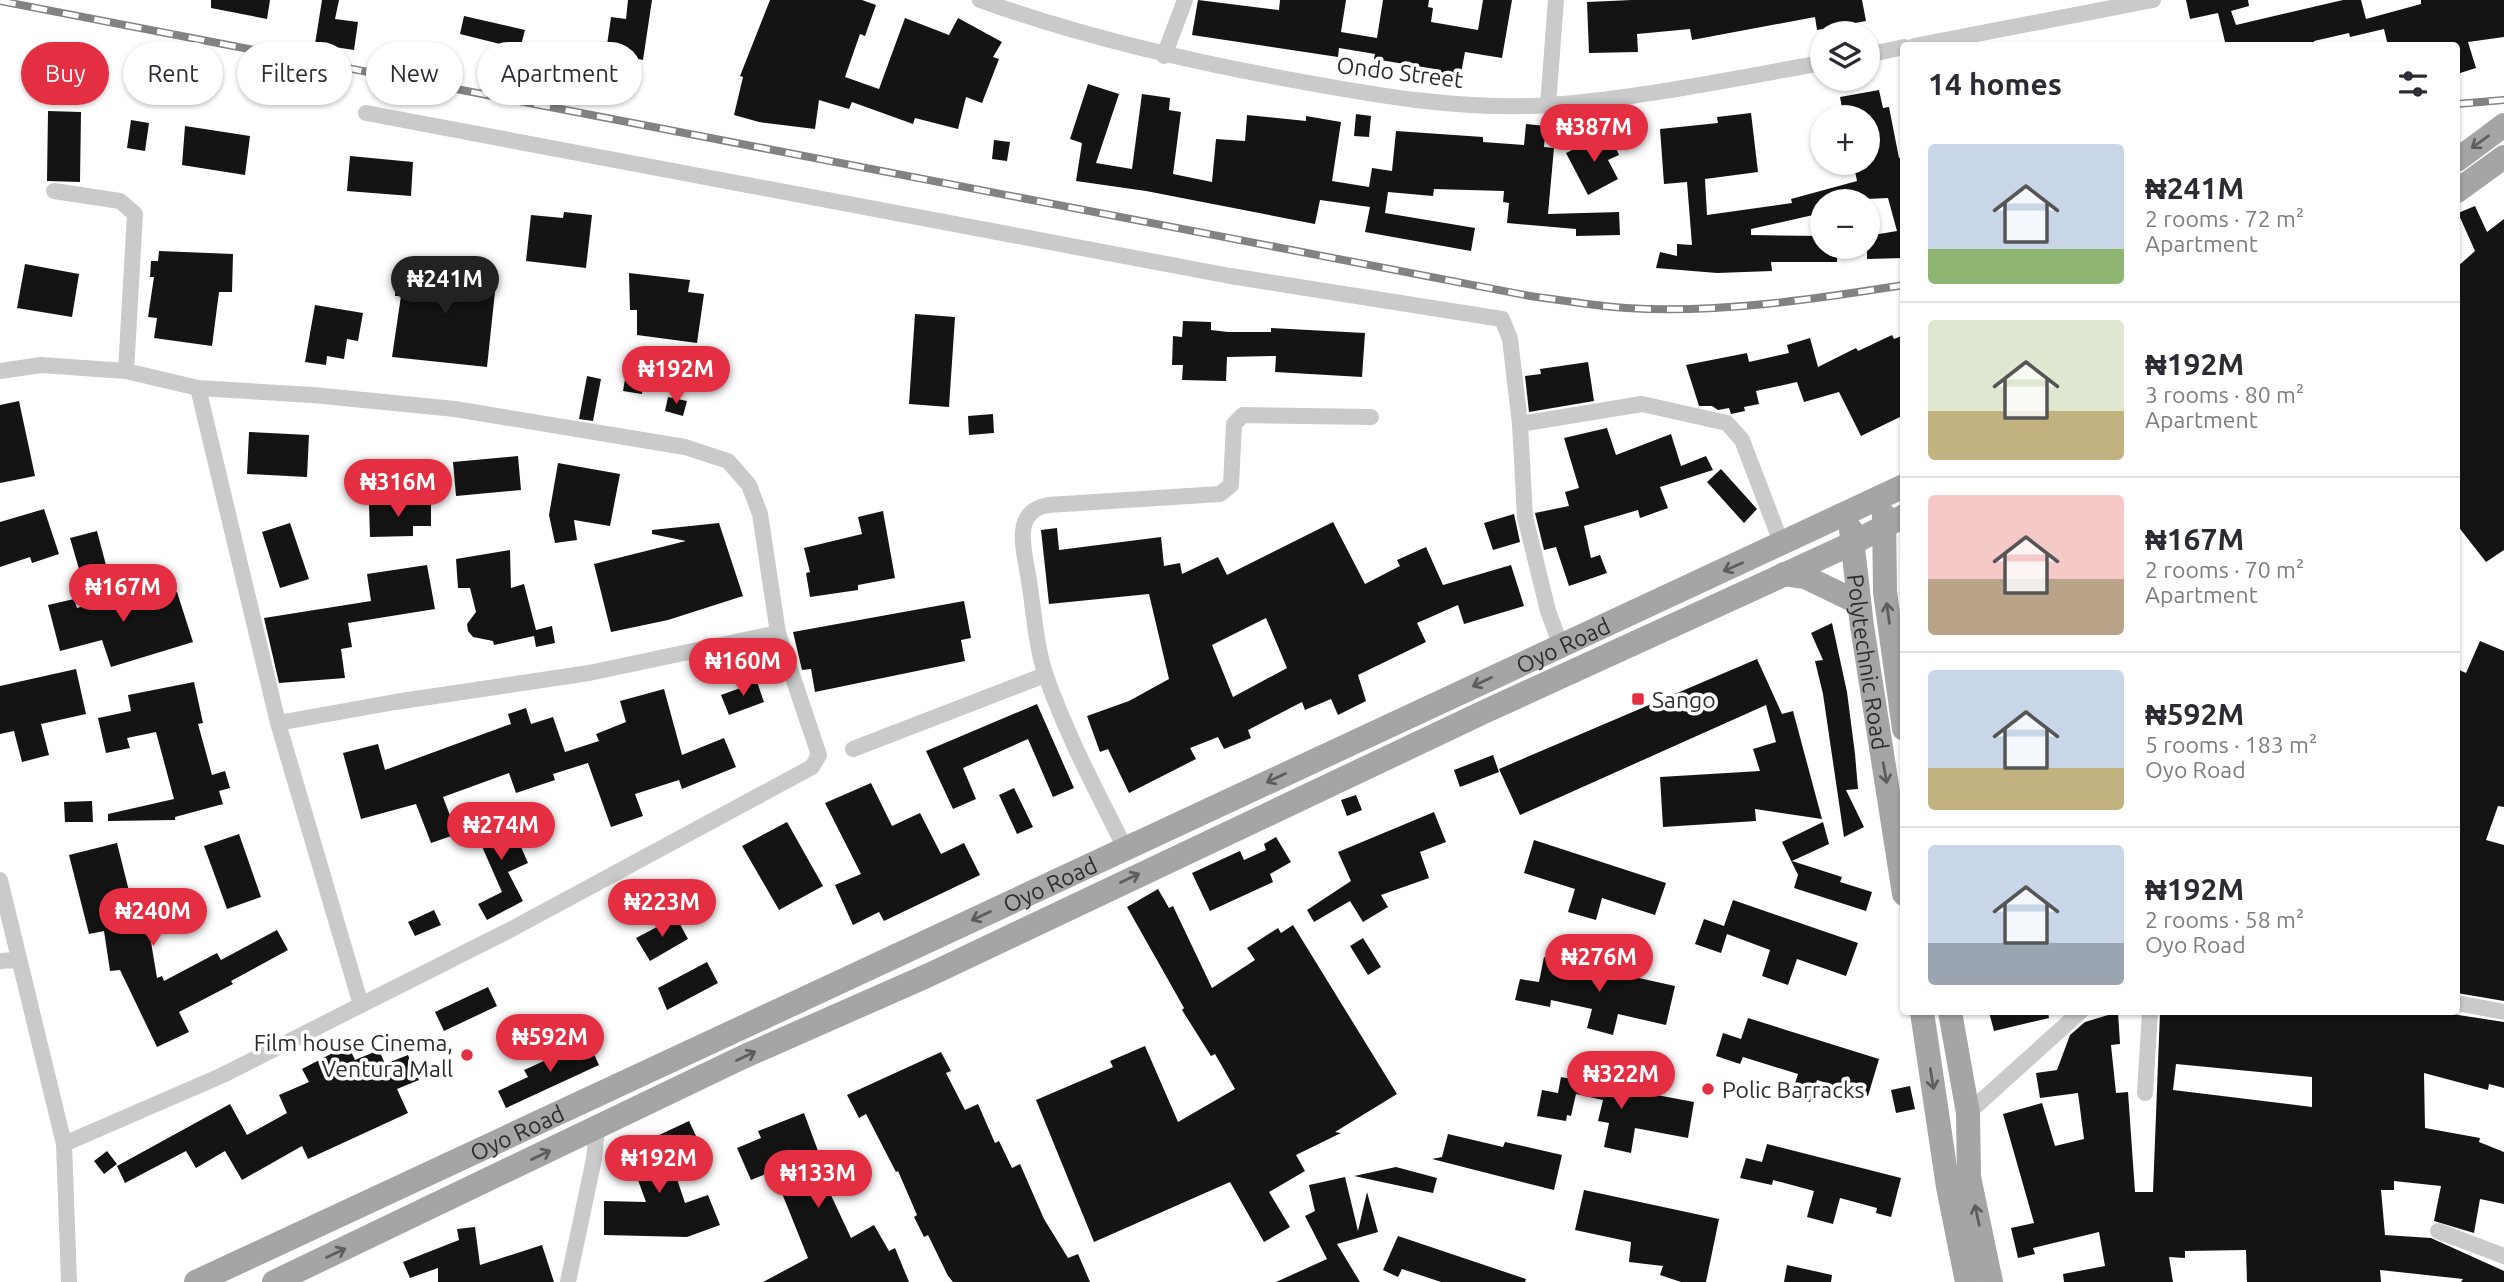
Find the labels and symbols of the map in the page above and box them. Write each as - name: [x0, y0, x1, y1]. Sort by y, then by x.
- street label: Ondo Street: [1335, 52, 1465, 92]
- pin: ₦387M: [1545, 104, 1643, 164]
- one-way arrow: [2472, 135, 2490, 150]
- pin: ₦241M: [396, 256, 494, 316]
- pin: ₦192M: [627, 346, 725, 406]
- pin: ₦316M: [349, 460, 447, 519]
- one-way arrow: [1723, 561, 1745, 574]
- pin: ₦167M: [74, 564, 172, 624]
- street label: Polytechnic Road: [1844, 573, 1894, 752]
- one-way arrow: [1881, 602, 1894, 625]
- street label: Oyo Road: [1512, 612, 1614, 678]
- pin: ₦160M: [694, 638, 792, 698]
- one-way arrow: [1472, 676, 1493, 689]
- place label: Sango: [1652, 687, 1716, 712]
- marker: Sango: [1630, 691, 1646, 707]
- one-way arrow: [1879, 761, 1892, 784]
- one-way arrow: [1266, 772, 1287, 785]
- pin: ₦274M: [452, 802, 550, 862]
- street label: Oyo Road: [999, 851, 1101, 917]
- one-way arrow: [1119, 871, 1140, 884]
- pin: ₦223M: [613, 880, 711, 939]
- pin: ₦240M: [104, 888, 202, 948]
- one-way arrow: [971, 910, 992, 923]
- pin: ₦276M: [1550, 934, 1648, 994]
- pin: ₦592M: [501, 1014, 599, 1074]
- place label: Film house Cinema, Ventura Mall: [254, 1030, 453, 1081]
- marker: Film house Cinema, Ventura Mall: [459, 1047, 475, 1063]
- one-way arrow: [735, 1049, 756, 1062]
- pin: ₦322M: [1572, 1052, 1670, 1111]
- one-way arrow: [1926, 1067, 1939, 1090]
- place label: Polic Barracks: [1722, 1077, 1865, 1102]
- marker: Polic Barracks: [1700, 1081, 1716, 1097]
- street label: Oyo Road: [466, 1100, 568, 1165]
- pin: ₦192M: [610, 1136, 708, 1195]
- one-way arrow: [530, 1148, 551, 1161]
- pin: ₦133M: [769, 1150, 867, 1210]
- one-way arrow: [1970, 1204, 1984, 1227]
- one-way arrow: [325, 1246, 346, 1259]

